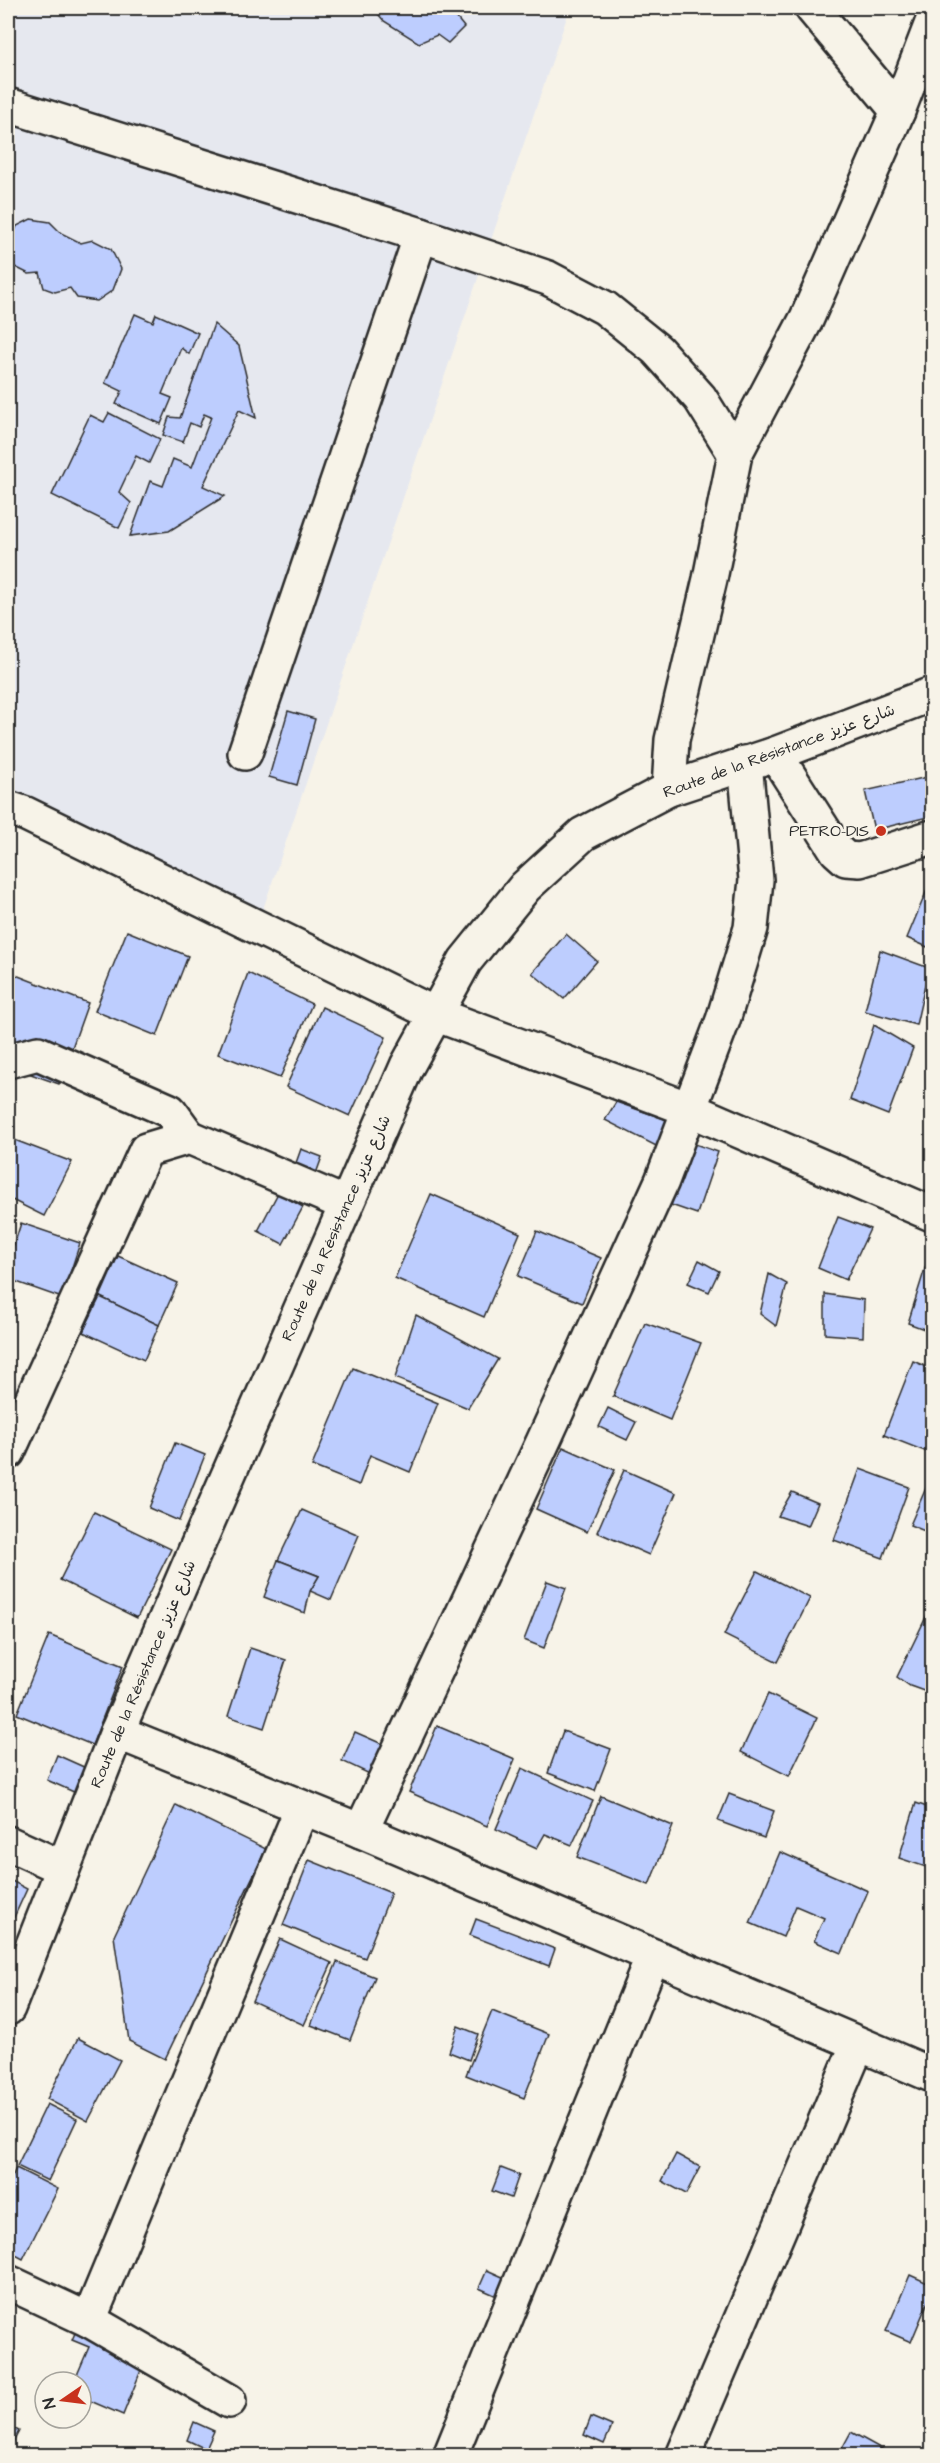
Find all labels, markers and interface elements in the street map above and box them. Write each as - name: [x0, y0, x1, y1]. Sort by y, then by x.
- street label: Route de la Résistance شارع عزيز: [660, 699, 898, 803]
- place label: PETRO-DIS: [789, 820, 869, 842]
- marker: PETRO-DIS: [874, 824, 888, 838]
- street label: Route de la Résistance شارع عزيز: [276, 1111, 396, 1345]
- street label: Route de la Résistance شارع عزيز: [85, 1557, 201, 1791]
- north arrow: [33, 2370, 93, 2430]
- text: N: [38, 2396, 61, 2411]

